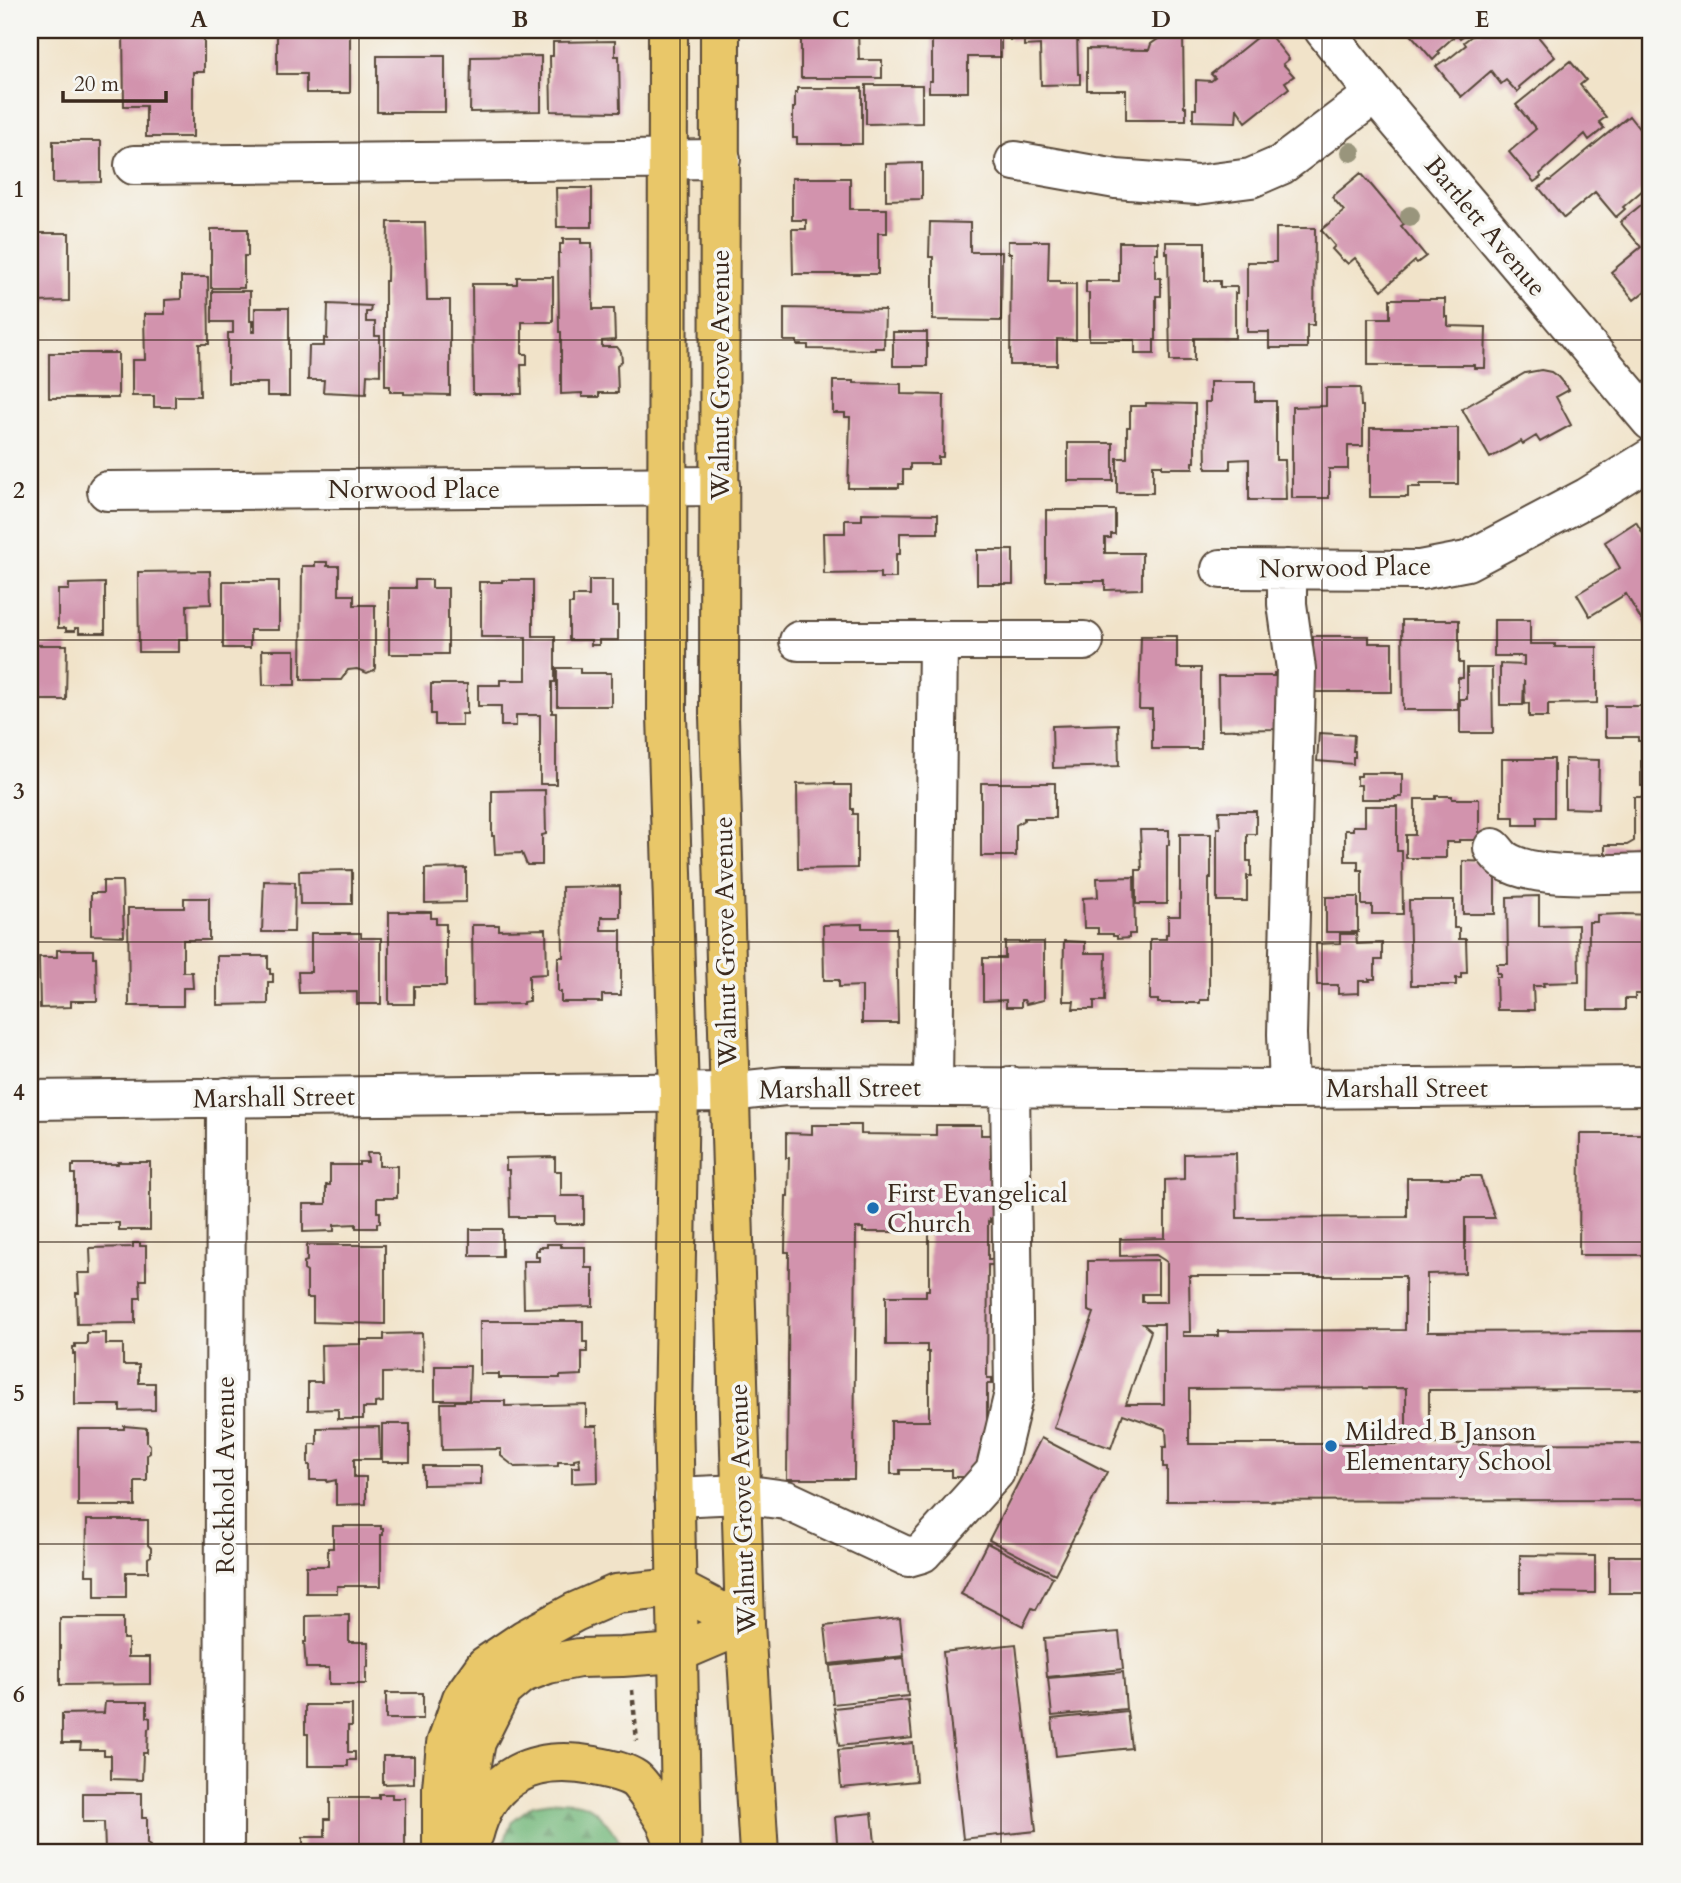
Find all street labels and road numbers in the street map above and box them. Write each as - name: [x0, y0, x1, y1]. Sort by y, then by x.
- street label: Bartlett Avenue: [1417, 149, 1555, 304]
- street label: Walnut Grove Avenue: [703, 249, 738, 502]
- street label: Norwood Place: [328, 472, 500, 507]
- street label: Norwood Place: [1259, 548, 1431, 587]
- street label: Walnut Grove Avenue: [706, 816, 745, 1069]
- street label: Marshall Street: [759, 1070, 921, 1107]
- street label: Marshall Street: [1326, 1071, 1488, 1106]
- street label: Marshall Street: [193, 1079, 355, 1116]
- street label: Rockhold Avenue: [208, 1376, 243, 1574]
- street label: Walnut Grove Avenue: [721, 1383, 764, 1636]

